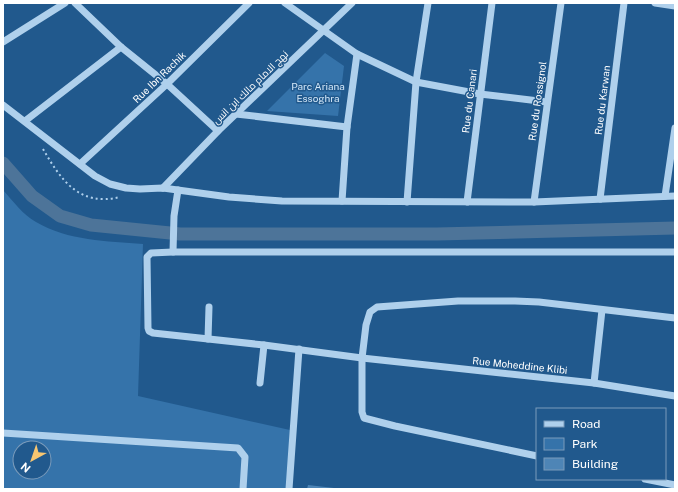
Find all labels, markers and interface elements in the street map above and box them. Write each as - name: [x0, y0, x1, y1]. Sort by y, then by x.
- street label: Rue Ibn Rachik: [130, 48, 188, 105]
- street label: نهج الامام مالك ابن انس: [210, 48, 292, 128]
- street label: Rue du Rossignol: [525, 61, 549, 141]
- street label: Rue du Karwan: [592, 64, 612, 135]
- street label: Rue du Canari: [459, 68, 479, 134]
- park label: Parc Ariana Essoghra: [291, 80, 345, 104]
- street label: Rue Moheddine Klibi: [472, 354, 568, 376]
- legend: [536, 408, 666, 480]
- text: Road: [572, 417, 600, 431]
- text: Park: [572, 437, 598, 451]
- north arrow: [12, 440, 52, 480]
- text: Building: [572, 457, 618, 471]
- text: N: [18, 460, 33, 475]

